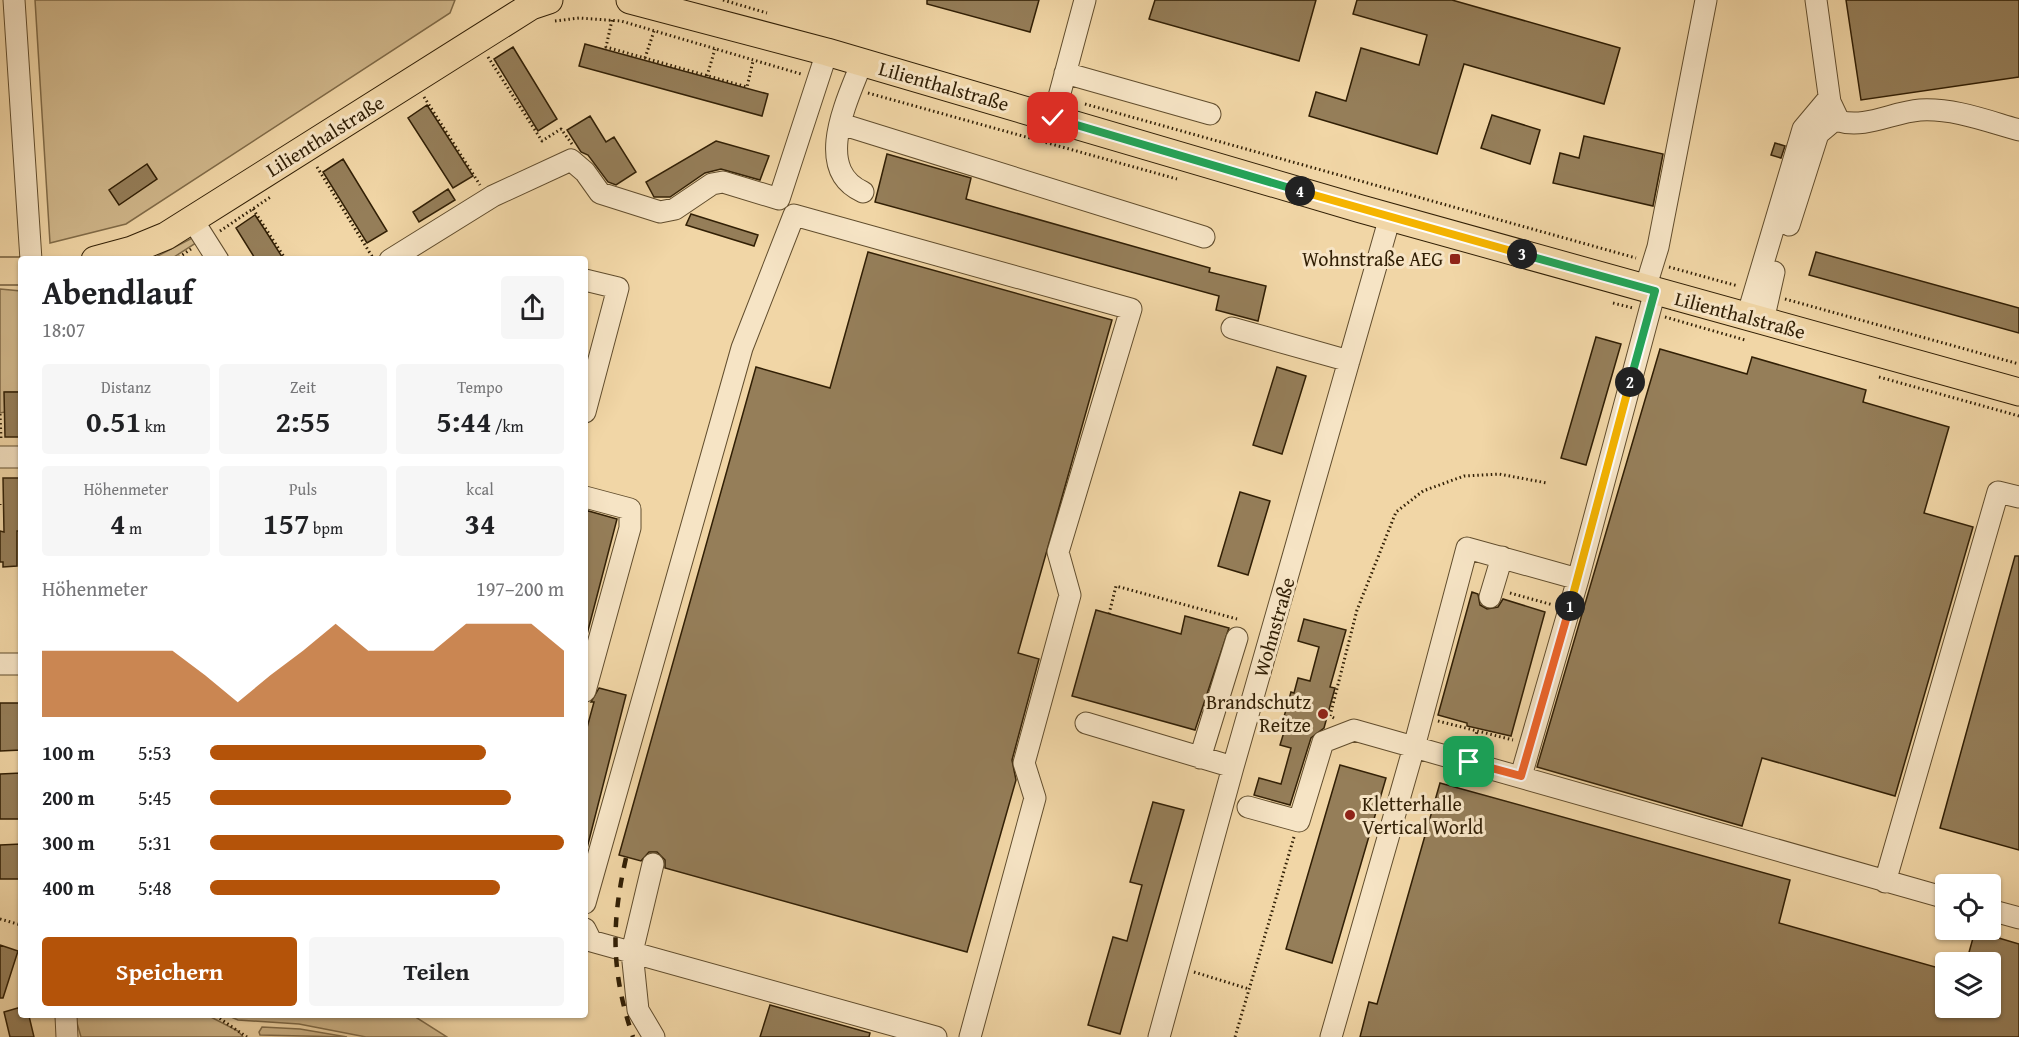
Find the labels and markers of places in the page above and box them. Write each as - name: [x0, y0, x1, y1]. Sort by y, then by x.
- pin: [1027, 92, 1078, 143]
- pin: 4: [1285, 176, 1315, 206]
- pin: 3: [1507, 239, 1537, 269]
- place label: Wohnstraße AEG: [1302, 244, 1443, 273]
- marker: Wohnstraße AEG: [1448, 252, 1462, 266]
- pin: 2: [1615, 367, 1645, 397]
- pin: 1: [1555, 591, 1585, 621]
- place label: Brandschutz Reitze: [1206, 687, 1311, 739]
- marker: Brandschutz Reitze: [1316, 707, 1330, 721]
- pin: [1443, 736, 1494, 787]
- place label: Kletterhalle Vertical World: [1362, 789, 1484, 841]
- marker: Kletterhalle Vertical World: [1343, 808, 1357, 822]

